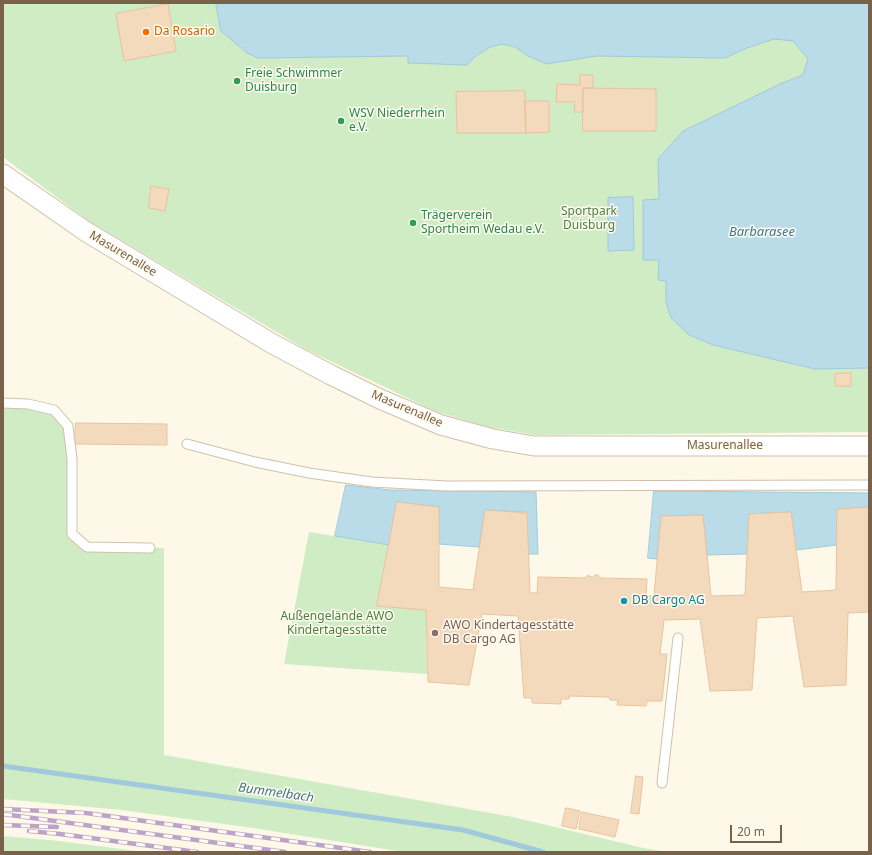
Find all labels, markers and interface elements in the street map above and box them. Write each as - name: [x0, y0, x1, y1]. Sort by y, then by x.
- place label: Da Rosario: [154, 25, 215, 39]
- marker: Da Rosario: [141, 27, 151, 37]
- place label: Freie Schwimmer Duisburg: [245, 67, 342, 95]
- marker: Freie Schwimmer Duisburg: [232, 76, 242, 86]
- place label: WSV Niederrhein e.V.: [349, 107, 445, 135]
- marker: WSV Niederrhein e.V.: [336, 116, 346, 126]
- park label: Sportpark Duisburg: [561, 205, 617, 233]
- place label: Trägerverein Sportheim Wedau e.V.: [421, 209, 545, 237]
- marker: Trägerverein Sportheim Wedau e.V.: [408, 218, 418, 228]
- water label: Barbarasee: [729, 224, 795, 240]
- street label: Masurenallee: [87, 228, 159, 280]
- street label: Masurenallee: [369, 387, 445, 431]
- street label: Masurenallee: [687, 439, 763, 453]
- place label: DB Cargo AG: [632, 594, 705, 608]
- marker: DB Cargo AG: [619, 596, 629, 606]
- park label: Außengelände AWO Kindertagesstätte: [280, 610, 394, 638]
- place label: AWO Kindertagesstätte DB Cargo AG: [443, 619, 574, 647]
- marker: AWO Kindertagesstätte DB Cargo AG: [430, 628, 440, 638]
- water label: Bummelbach: [237, 780, 315, 806]
- scale bar: [732, 817, 784, 843]
- text: 20 m: [737, 823, 765, 840]

